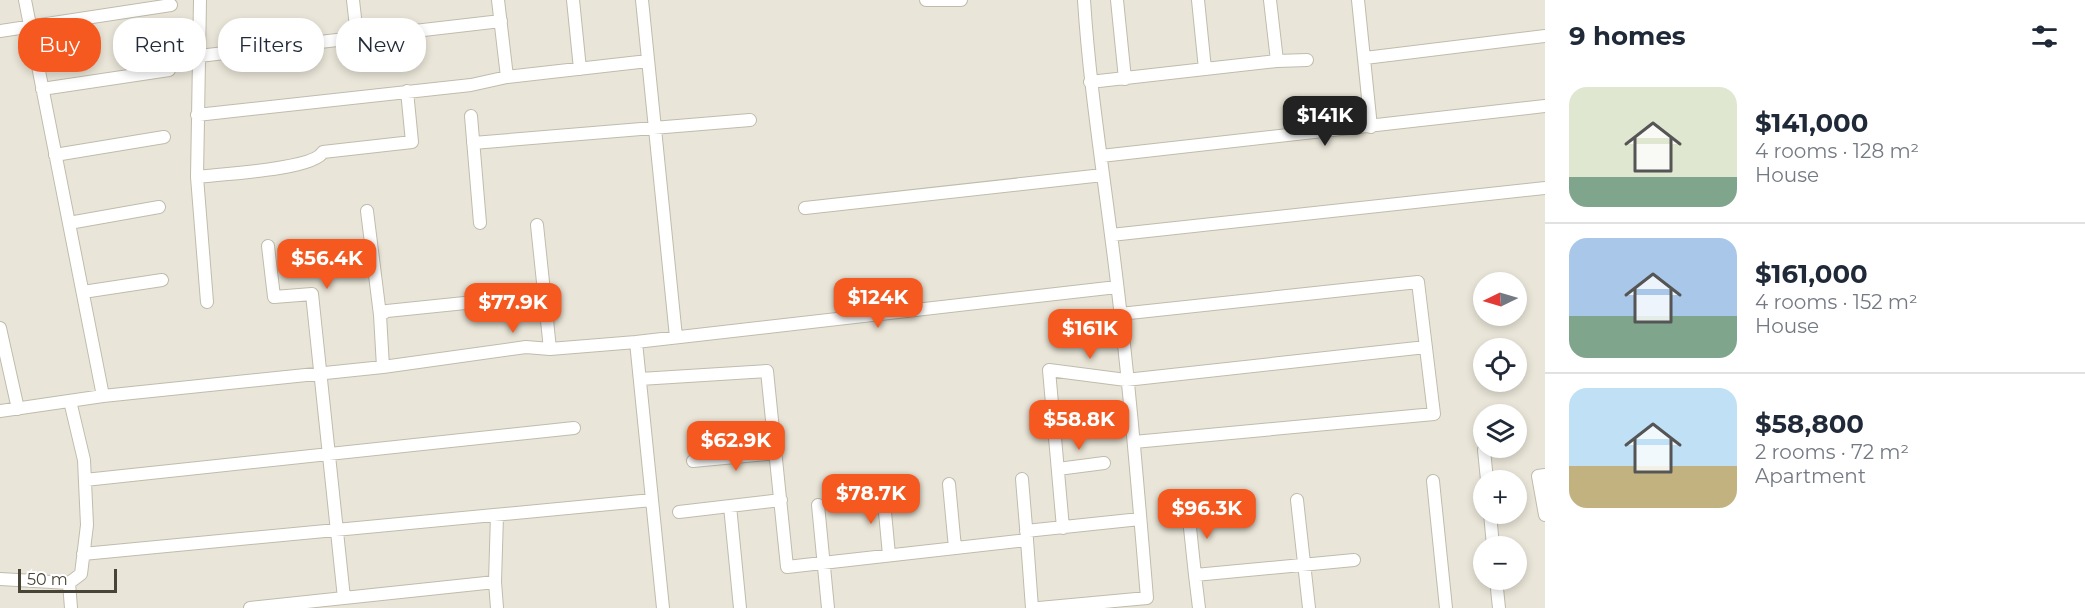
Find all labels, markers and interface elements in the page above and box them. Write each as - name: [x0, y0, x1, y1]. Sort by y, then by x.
- chip: Buy: [18, 18, 101, 72]
- chip: Rent: [113, 18, 206, 72]
- chip: Filters: [218, 18, 324, 72]
- chip: New: [336, 18, 426, 72]
- text: 9 homes: [1569, 20, 1686, 52]
- icon: filters: [2028, 20, 2061, 53]
- pin: $141K: [1283, 96, 1367, 147]
- text: $141K: [1297, 103, 1353, 127]
- text: $141,000: [1755, 107, 1868, 139]
- icon: home: [1617, 111, 1689, 183]
- text: 4 rooms · 128 m²: [1755, 139, 1919, 163]
- text: House: [1755, 163, 1819, 187]
- pin: $56.4K: [278, 239, 376, 290]
- text: $56.4K: [291, 246, 363, 270]
- text: $161,000: [1755, 258, 1868, 290]
- icon: home: [1617, 262, 1689, 334]
- north arrow: [1473, 272, 1527, 326]
- map controls: [1473, 272, 1527, 590]
- pin: $124K: [836, 278, 920, 329]
- pin: $77.9K: [464, 283, 562, 334]
- text: $124K: [848, 285, 908, 309]
- text: $77.9K: [478, 290, 548, 314]
- text: 4 rooms · 152 m²: [1755, 290, 1918, 314]
- pin: $161K: [1048, 309, 1132, 360]
- text: House: [1755, 314, 1819, 338]
- text: $161K: [1062, 316, 1118, 340]
- button: locate: [1473, 338, 1527, 392]
- pin: $58.8K: [1030, 400, 1128, 451]
- button: layers: [1473, 404, 1527, 458]
- text: $58.8K: [1043, 407, 1115, 431]
- text: $58,800: [1755, 408, 1864, 440]
- icon: home: [1617, 412, 1689, 484]
- pin: $62.9K: [687, 421, 785, 472]
- text: $62.9K: [701, 428, 771, 452]
- text: 2 rooms · 72 m²: [1755, 440, 1909, 464]
- text: Apartment: [1755, 464, 1866, 488]
- button: +: [1473, 470, 1527, 524]
- pin: $78.7K: [822, 474, 920, 525]
- text: $78.7K: [836, 481, 906, 505]
- pin: $96.3K: [1158, 489, 1256, 540]
- text: $96.3K: [1172, 496, 1242, 520]
- button: −: [1473, 536, 1527, 590]
- scale bar: [18, 566, 117, 594]
- text: 50 m: [27, 570, 68, 589]

